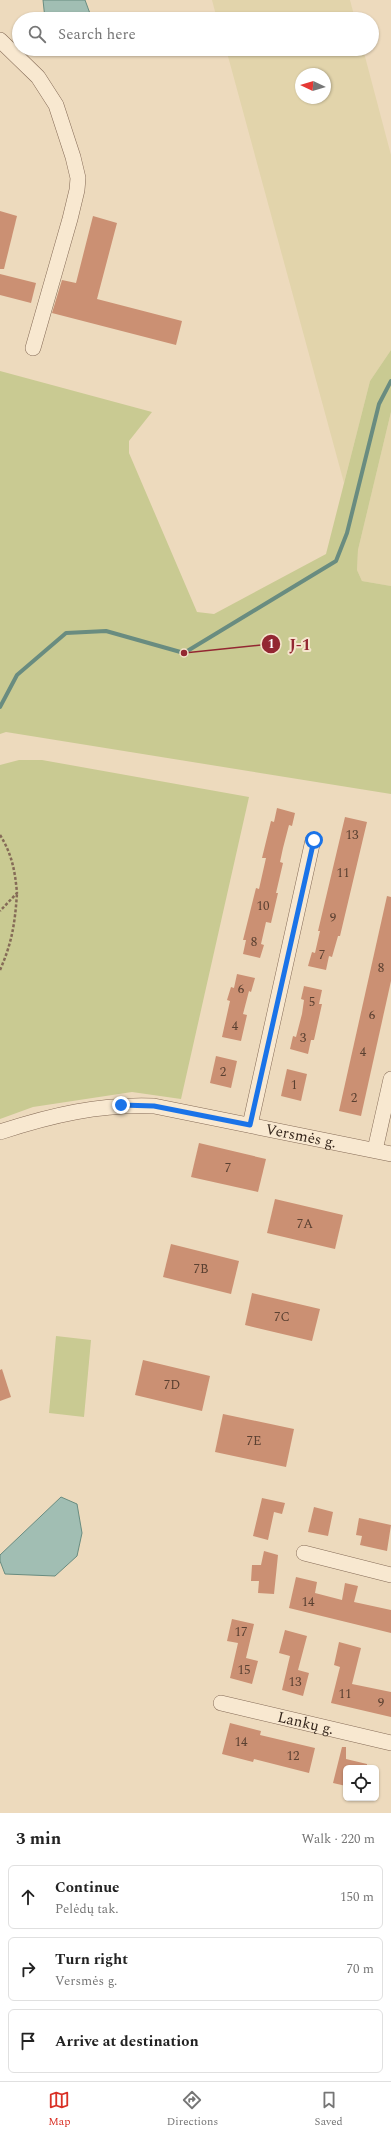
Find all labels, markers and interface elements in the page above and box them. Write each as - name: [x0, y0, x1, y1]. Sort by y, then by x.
- search box: [12, 12, 379, 56]
- icon: search: [26, 23, 48, 45]
- text: Search here: [58, 23, 136, 46]
- north arrow: [295, 68, 331, 104]
- callout: J-1: [261, 630, 319, 658]
- text: J-1: [289, 633, 311, 657]
- text: 1: [268, 635, 274, 654]
- house number: 13: [346, 825, 359, 845]
- route start: [305, 831, 323, 849]
- house number: 11: [337, 863, 350, 883]
- house number: 10: [257, 896, 270, 916]
- house number: 9: [330, 908, 337, 928]
- house number: 8: [251, 932, 257, 952]
- house number: 7: [319, 945, 325, 965]
- house number: 8: [378, 958, 384, 978]
- house number: 6: [238, 979, 245, 999]
- house number: 5: [309, 992, 315, 1012]
- house number: 6: [369, 1005, 376, 1025]
- house number: 4: [232, 1016, 239, 1036]
- house number: 3: [300, 1028, 307, 1048]
- house number: 4: [360, 1042, 367, 1062]
- house number: 2: [220, 1062, 226, 1082]
- house number: 1: [291, 1075, 297, 1095]
- house number: 2: [351, 1088, 357, 1108]
- route end: [112, 1096, 130, 1114]
- street label: Versmės g.: [263, 1117, 338, 1154]
- house number: 7: [225, 1158, 231, 1178]
- house number: 7A: [297, 1214, 313, 1234]
- house number: 7B: [193, 1259, 209, 1279]
- house number: 7C: [274, 1307, 290, 1327]
- house number: 7D: [164, 1375, 180, 1395]
- house number: 7E: [247, 1431, 261, 1451]
- house number: 14: [302, 1592, 315, 1612]
- house number: 17: [235, 1622, 248, 1642]
- house number: 15: [238, 1660, 251, 1680]
- house number: 13: [289, 1672, 302, 1692]
- house number: 11: [339, 1684, 352, 1704]
- house number: 9: [378, 1693, 385, 1713]
- street label: Lankų g.: [275, 1705, 336, 1741]
- house number: 14: [235, 1732, 248, 1752]
- house number: 12: [287, 1746, 300, 1766]
- map controls: [343, 1765, 379, 1801]
- button: locate: [343, 1765, 379, 1801]
- text: 3 min: [16, 1826, 61, 1852]
- text: Walk · 220 m: [301, 1829, 375, 1849]
- text: Continue: [55, 1876, 120, 1899]
- icon: ahead: [17, 1886, 39, 1908]
- text: 150 m: [340, 1887, 374, 1907]
- text: Pelėdų tak.: [55, 1899, 118, 1919]
- text: Turn right: [55, 1948, 128, 1971]
- icon: right: [17, 1958, 39, 1980]
- text: 70 m: [347, 1959, 374, 1979]
- text: Versmės g.: [55, 1971, 117, 1991]
- icon: arrive: [17, 2030, 39, 2052]
- text: Arrive at destination: [55, 2030, 199, 2053]
- tab: Map: [48, 2089, 70, 2130]
- tab: Directions: [167, 2089, 218, 2130]
- tab: Saved: [315, 2089, 343, 2130]

